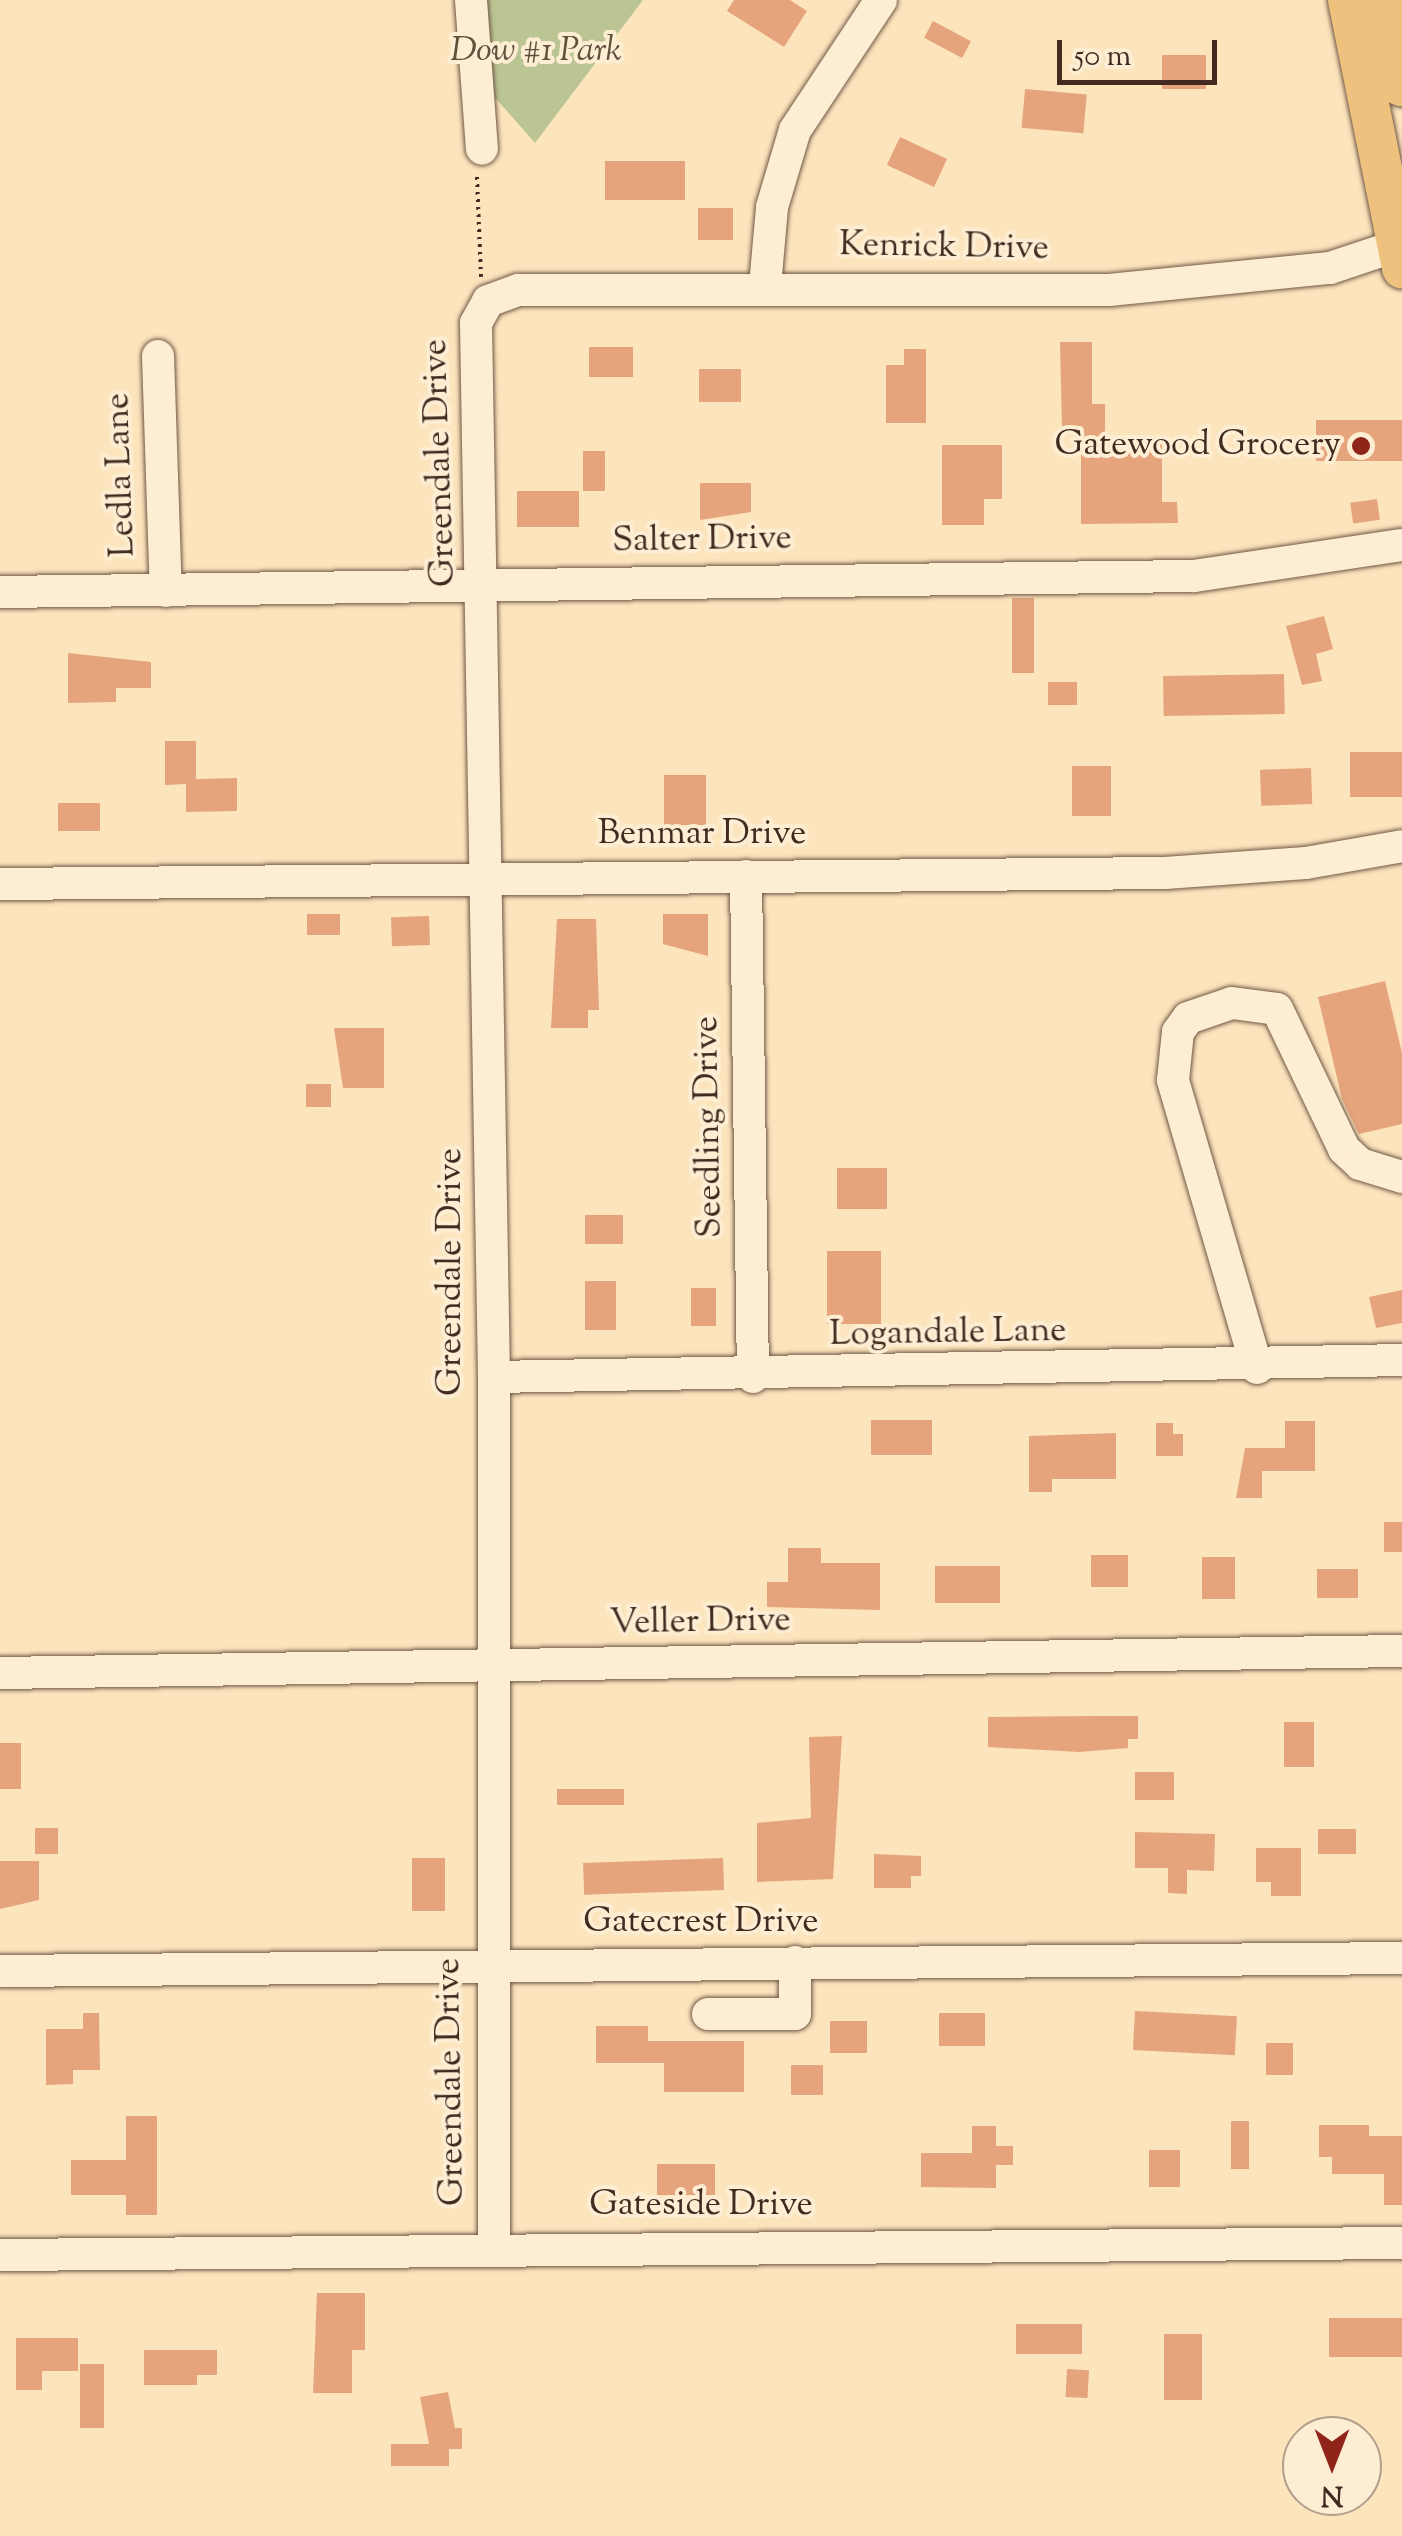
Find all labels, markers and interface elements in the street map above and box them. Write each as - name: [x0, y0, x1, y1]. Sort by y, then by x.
- scale bar: [1062, 20, 1222, 82]
- park label: Dow #1 Park: [450, 31, 622, 73]
- text: 50 m: [1074, 36, 1131, 79]
- street label: Kenrick Drive: [839, 225, 1049, 271]
- street label: Greendale Drive: [416, 338, 466, 588]
- street label: Ledla Lane: [98, 392, 146, 558]
- place label: Gatewood Grocery: [1055, 425, 1341, 467]
- marker: Gatewood Grocery: [1350, 435, 1372, 457]
- street label: Salter Drive: [612, 518, 792, 564]
- street label: Benmar Drive: [598, 814, 806, 856]
- street label: Seedling Drive: [687, 1016, 733, 1238]
- street label: Greendale Drive: [431, 1148, 473, 1396]
- street label: Logandale Lane: [829, 1311, 1067, 1357]
- street label: Veller Drive: [609, 1600, 791, 1646]
- street label: Gatecrest Drive: [583, 1902, 819, 1944]
- street label: Greendale Drive: [429, 1958, 475, 2206]
- street label: Gateside Drive: [589, 2185, 813, 2227]
- north arrow: [1282, 2416, 1382, 2516]
- text: N: [1321, 2474, 1343, 2514]

